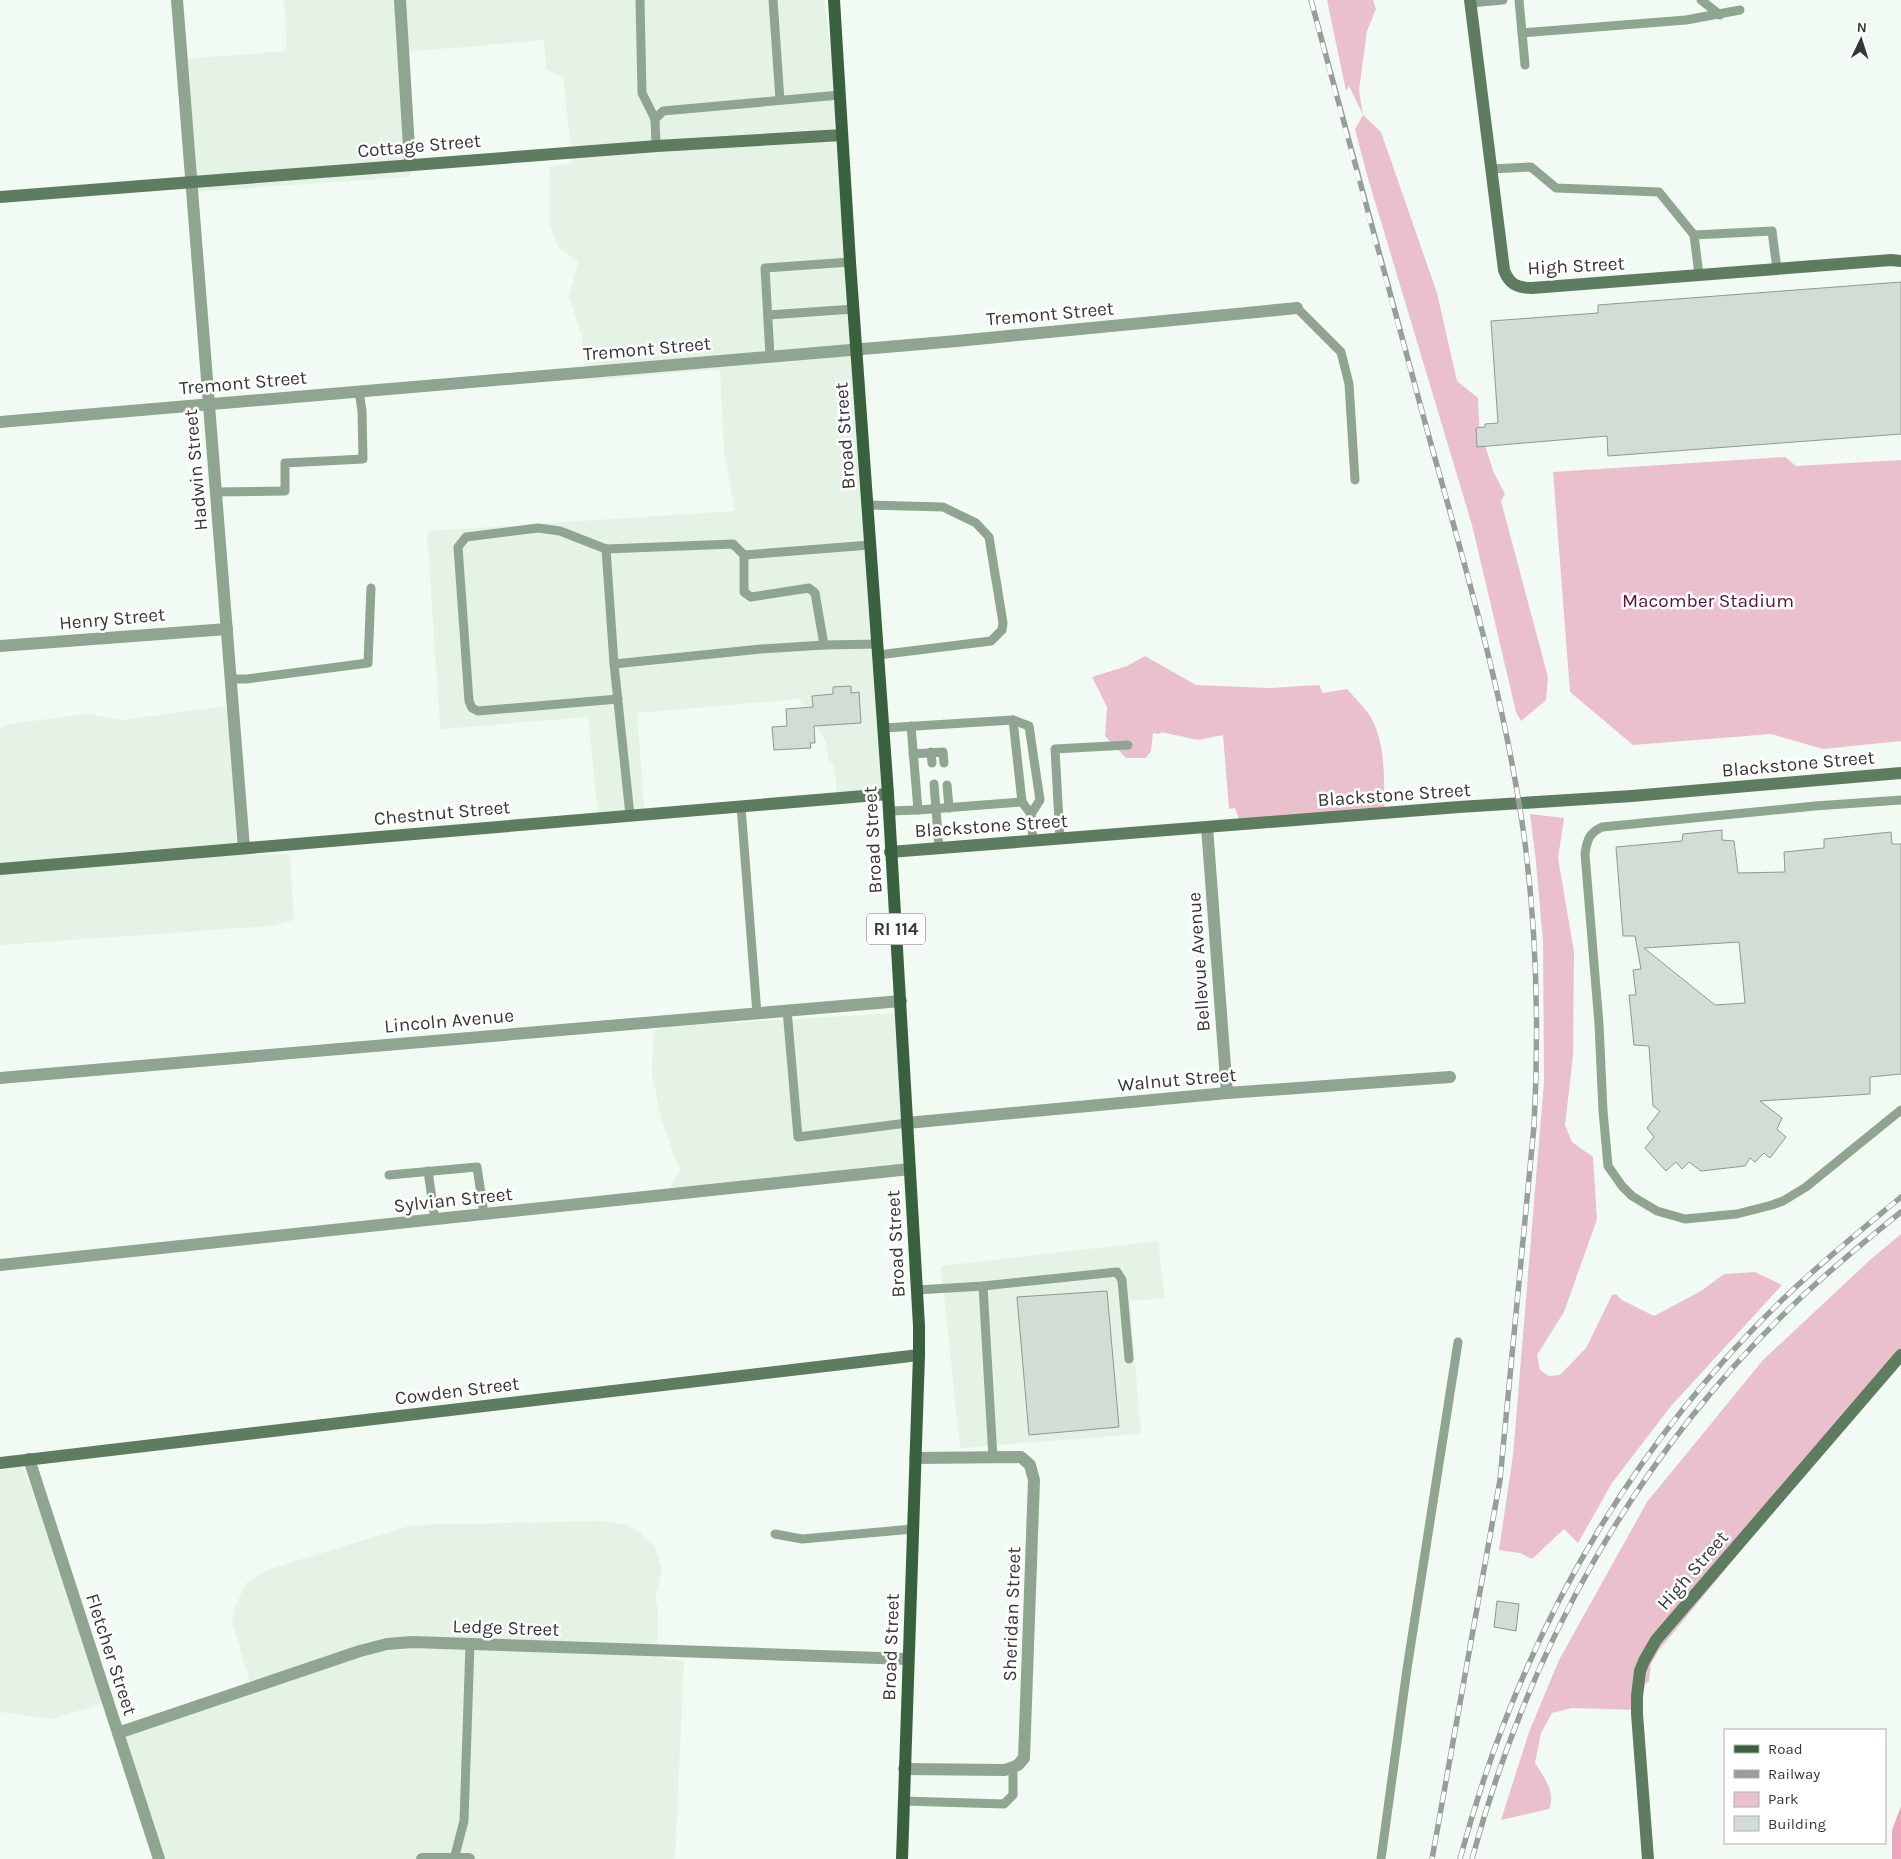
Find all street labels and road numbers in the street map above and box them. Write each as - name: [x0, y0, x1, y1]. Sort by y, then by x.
- street label: Cottage Street: [356, 130, 482, 162]
- street label: High Street: [1527, 252, 1625, 280]
- street label: Tremont Street: [985, 297, 1115, 331]
- street label: Tremont Street: [582, 332, 712, 366]
- street label: Tremont Street: [178, 366, 308, 400]
- street label: Broad Street: [830, 382, 860, 490]
- street label: Hadwin Street: [180, 408, 212, 532]
- street label: Henry Street: [58, 603, 166, 635]
- street label: Blackstone Street: [1721, 746, 1876, 782]
- street label: Blackstone Street: [1317, 779, 1471, 811]
- street label: Broad Street: [859, 786, 887, 894]
- street label: Chestnut Street: [373, 796, 511, 830]
- street label: Blackstone Street: [914, 810, 1068, 842]
- street label: Bellevue Avenue: [1183, 891, 1215, 1032]
- road number: RI 114: [867, 914, 925, 944]
- street label: Lincoln Avenue: [383, 1004, 515, 1038]
- street label: Walnut Street: [1117, 1064, 1237, 1096]
- street label: Sylvian Street: [393, 1183, 514, 1217]
- street label: Broad Street: [882, 1190, 910, 1298]
- street label: Cowden Street: [394, 1372, 520, 1410]
- street label: High Street: [1653, 1527, 1733, 1615]
- street label: Sheridan Street: [999, 1546, 1025, 1682]
- street label: Fletcher Street: [81, 1591, 141, 1718]
- street label: Broad Street: [878, 1593, 904, 1701]
- street label: Ledge Street: [452, 1615, 560, 1641]

